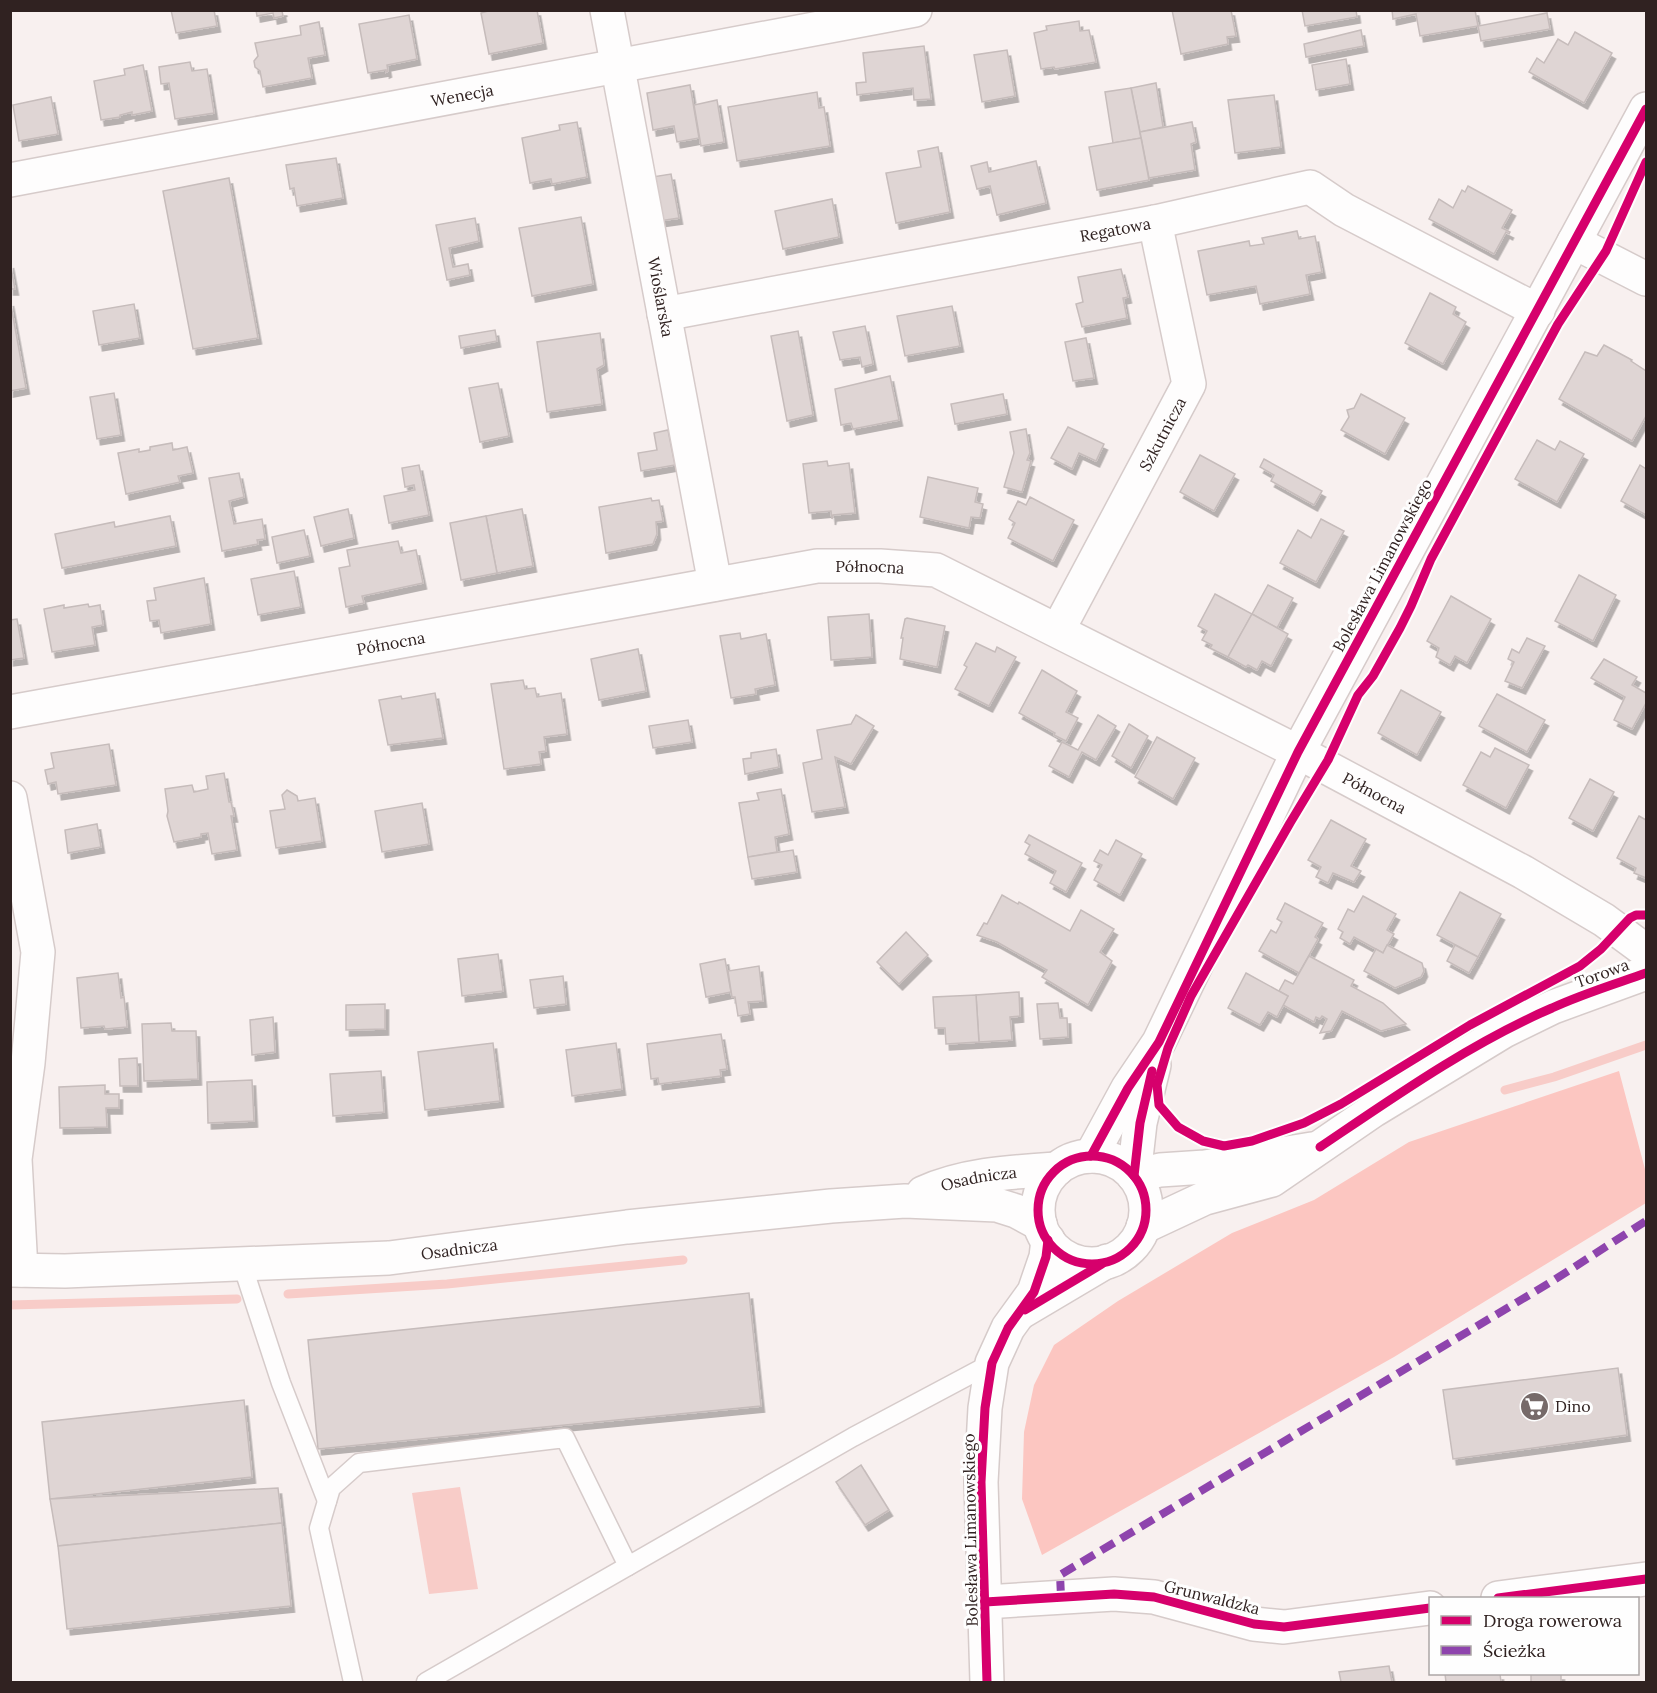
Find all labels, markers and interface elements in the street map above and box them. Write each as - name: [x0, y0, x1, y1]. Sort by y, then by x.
- street label: Wenecja: [429, 79, 495, 111]
- street label: Regatowa: [1078, 213, 1152, 246]
- street label: Wioślarska: [644, 255, 678, 339]
- street label: Szkutnicza: [1135, 394, 1190, 474]
- street label: Bolesława Limanowskiego: [1328, 475, 1436, 655]
- street label: Północna: [835, 556, 905, 578]
- street label: Północna: [355, 627, 427, 659]
- street label: Północna: [1339, 768, 1410, 818]
- street label: Torowa: [1572, 954, 1632, 992]
- street label: Osadnicza: [938, 1162, 1018, 1195]
- street label: Osadnicza: [420, 1234, 499, 1264]
- supermarket icon: Dino: [1518, 1390, 1550, 1422]
- place label: Dino: [1555, 1396, 1591, 1416]
- street label: Bolesława Limanowskiego: [958, 1433, 982, 1627]
- street label: Grunwaldzka: [1162, 1575, 1262, 1619]
- legend: [1429, 1597, 1639, 1675]
- text: Droga rowerowa: [1483, 1609, 1622, 1632]
- text: Ścieżka: [1483, 1639, 1546, 1662]

